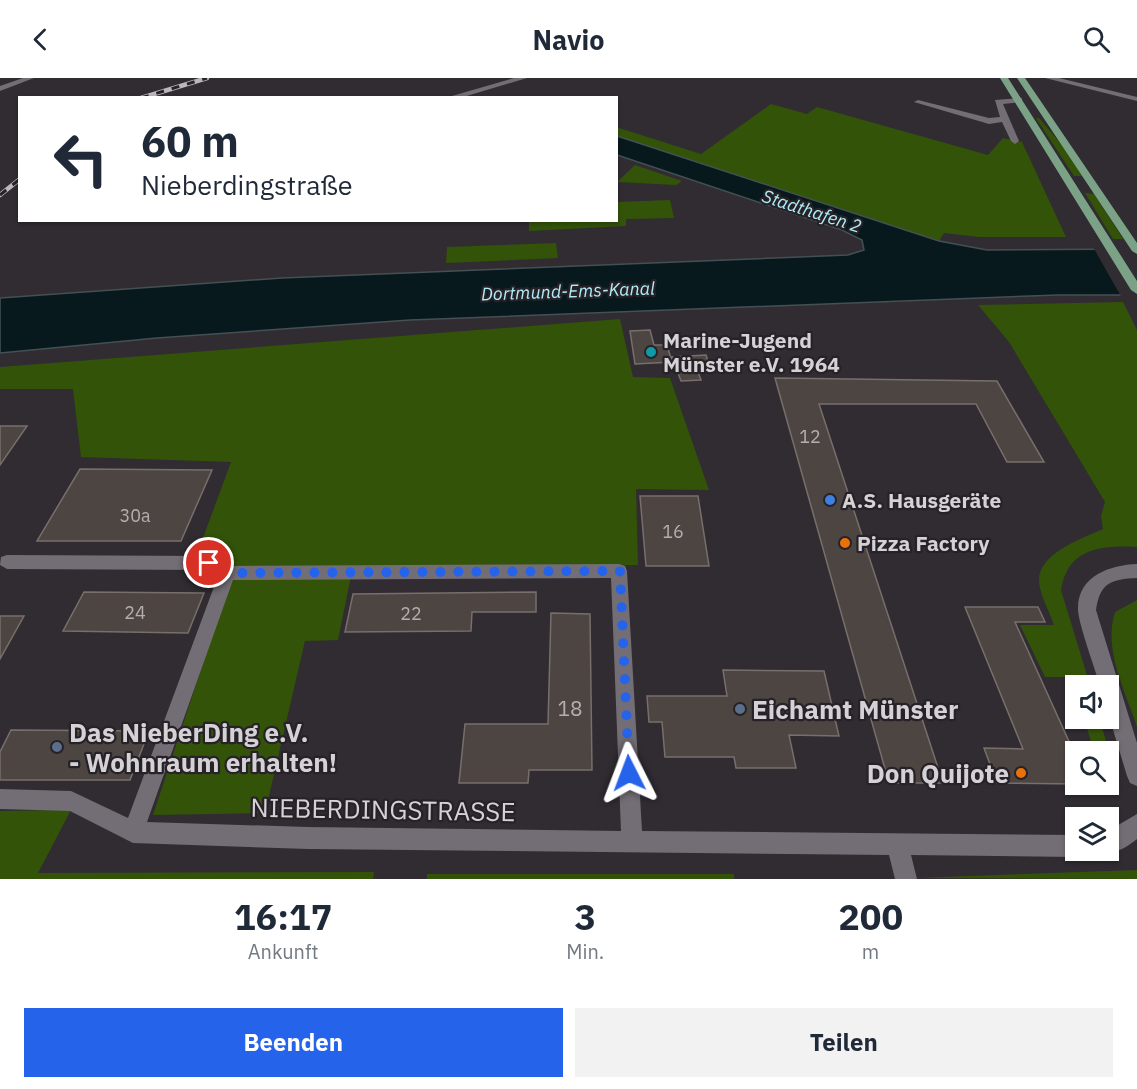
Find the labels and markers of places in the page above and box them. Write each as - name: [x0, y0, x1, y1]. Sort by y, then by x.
- place label: Marine-Jugend Münster e.V. 1964: [663, 326, 840, 378]
- marker: Marine-Jugend Münster e.V. 1964: [644, 345, 658, 359]
- place label: A.S. Hausgeräte: [842, 486, 1001, 514]
- marker: A.S. Hausgeräte: [823, 493, 837, 507]
- place label: Pizza Factory: [857, 529, 990, 557]
- marker: Pizza Factory: [838, 536, 852, 550]
- pin: [183, 537, 234, 588]
- place label: Eichamt Münster: [752, 692, 958, 726]
- marker: Eichamt Münster: [733, 702, 747, 716]
- place label: Das NieberDing e.V. - Wohnraum erhalten!: [69, 715, 337, 779]
- marker: Das NieberDing e.V. - Wohnraum erhalten!: [50, 740, 64, 754]
- place label: Don Quijote: [867, 756, 1009, 790]
- marker: Don Quijote: [1014, 766, 1028, 780]

